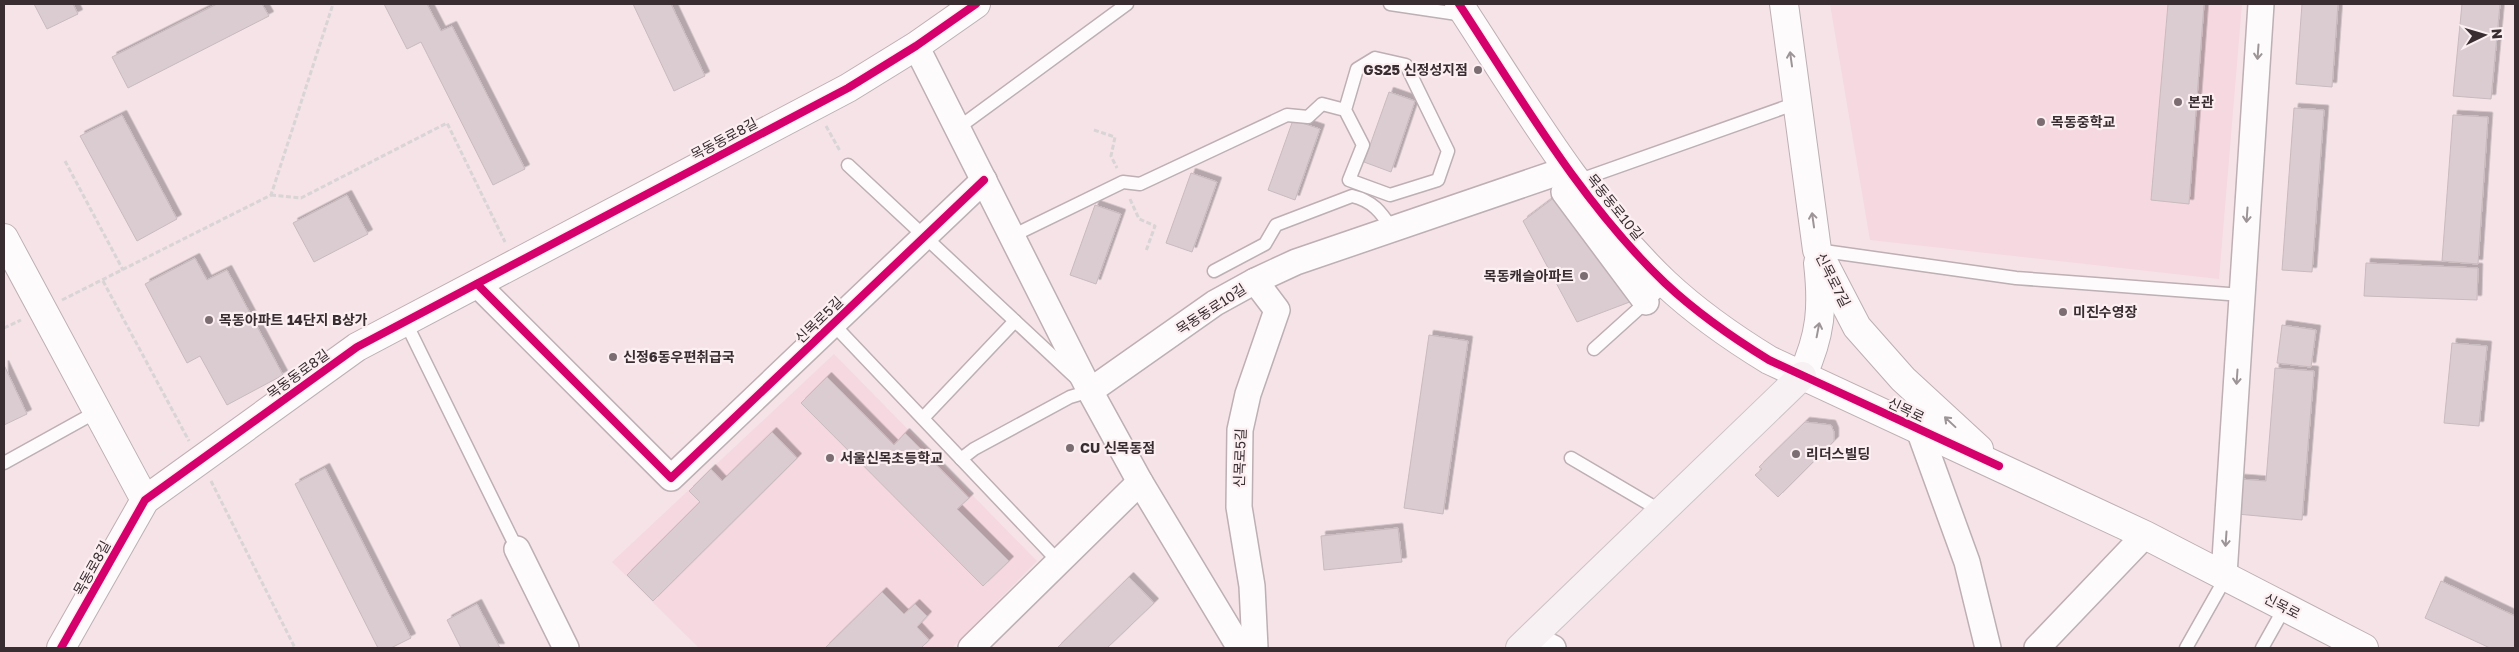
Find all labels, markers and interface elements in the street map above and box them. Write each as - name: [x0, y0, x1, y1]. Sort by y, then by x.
- north arrow: [2459, 10, 2509, 60]
- text: N: [2489, 28, 2506, 40]
- one-way arrow: [2253, 44, 2262, 60]
- one-way arrow: [1786, 51, 1796, 67]
- place label: GS25 신정성지점: [1363, 61, 1468, 78]
- marker: GS25 신정성지점: [1472, 64, 1484, 76]
- place label: 본관: [2188, 93, 2214, 110]
- marker: 본관: [2172, 96, 2184, 108]
- place label: 목동중학교: [2051, 113, 2116, 130]
- street label: 목동동로8길: [688, 114, 760, 163]
- marker: 목동중학교: [2035, 116, 2047, 128]
- street label: 목동동로10길: [1584, 170, 1647, 243]
- one-way arrow: [2243, 206, 2252, 222]
- one-way arrow: [1807, 212, 1817, 228]
- street label: 신목로7길: [1812, 250, 1854, 310]
- place label: 목동캐슬아파트: [1484, 267, 1574, 284]
- marker: 목동캐슬아파트: [1578, 270, 1590, 282]
- street label: 목동동로10길: [1173, 280, 1249, 337]
- street label: 신목로5길: [791, 293, 846, 346]
- place label: 미진수영장: [2073, 303, 2138, 320]
- marker: 미진수영장: [2057, 306, 2069, 318]
- place label: 목동아파트 14단지 B상가: [219, 311, 368, 328]
- marker: 목동아파트 14단지 B상가: [203, 314, 215, 326]
- one-way arrow: [1814, 322, 1824, 338]
- street label: 목동동로8길: [263, 345, 332, 402]
- place label: 신정6동우편취급국: [623, 348, 735, 365]
- marker: 신정6동우편취급국: [607, 351, 619, 363]
- one-way arrow: [2232, 368, 2241, 384]
- street label: 신목로: [1885, 394, 1927, 425]
- one-way arrow: [1944, 416, 1956, 428]
- street label: 신목로5길: [1230, 428, 1249, 488]
- place label: CU 신목동점: [1080, 439, 1155, 456]
- marker: CU 신목동점: [1064, 442, 1076, 454]
- place label: 리더스빌딩: [1806, 445, 1870, 462]
- marker: 리더스빌딩: [1790, 448, 1802, 460]
- place label: 서울신목초등학교: [840, 449, 943, 466]
- marker: 서울신목초등학교: [824, 452, 836, 464]
- one-way arrow: [2222, 531, 2231, 547]
- street label: 목동로8길: [70, 537, 114, 598]
- street label: 신목로: [2261, 589, 2303, 622]

